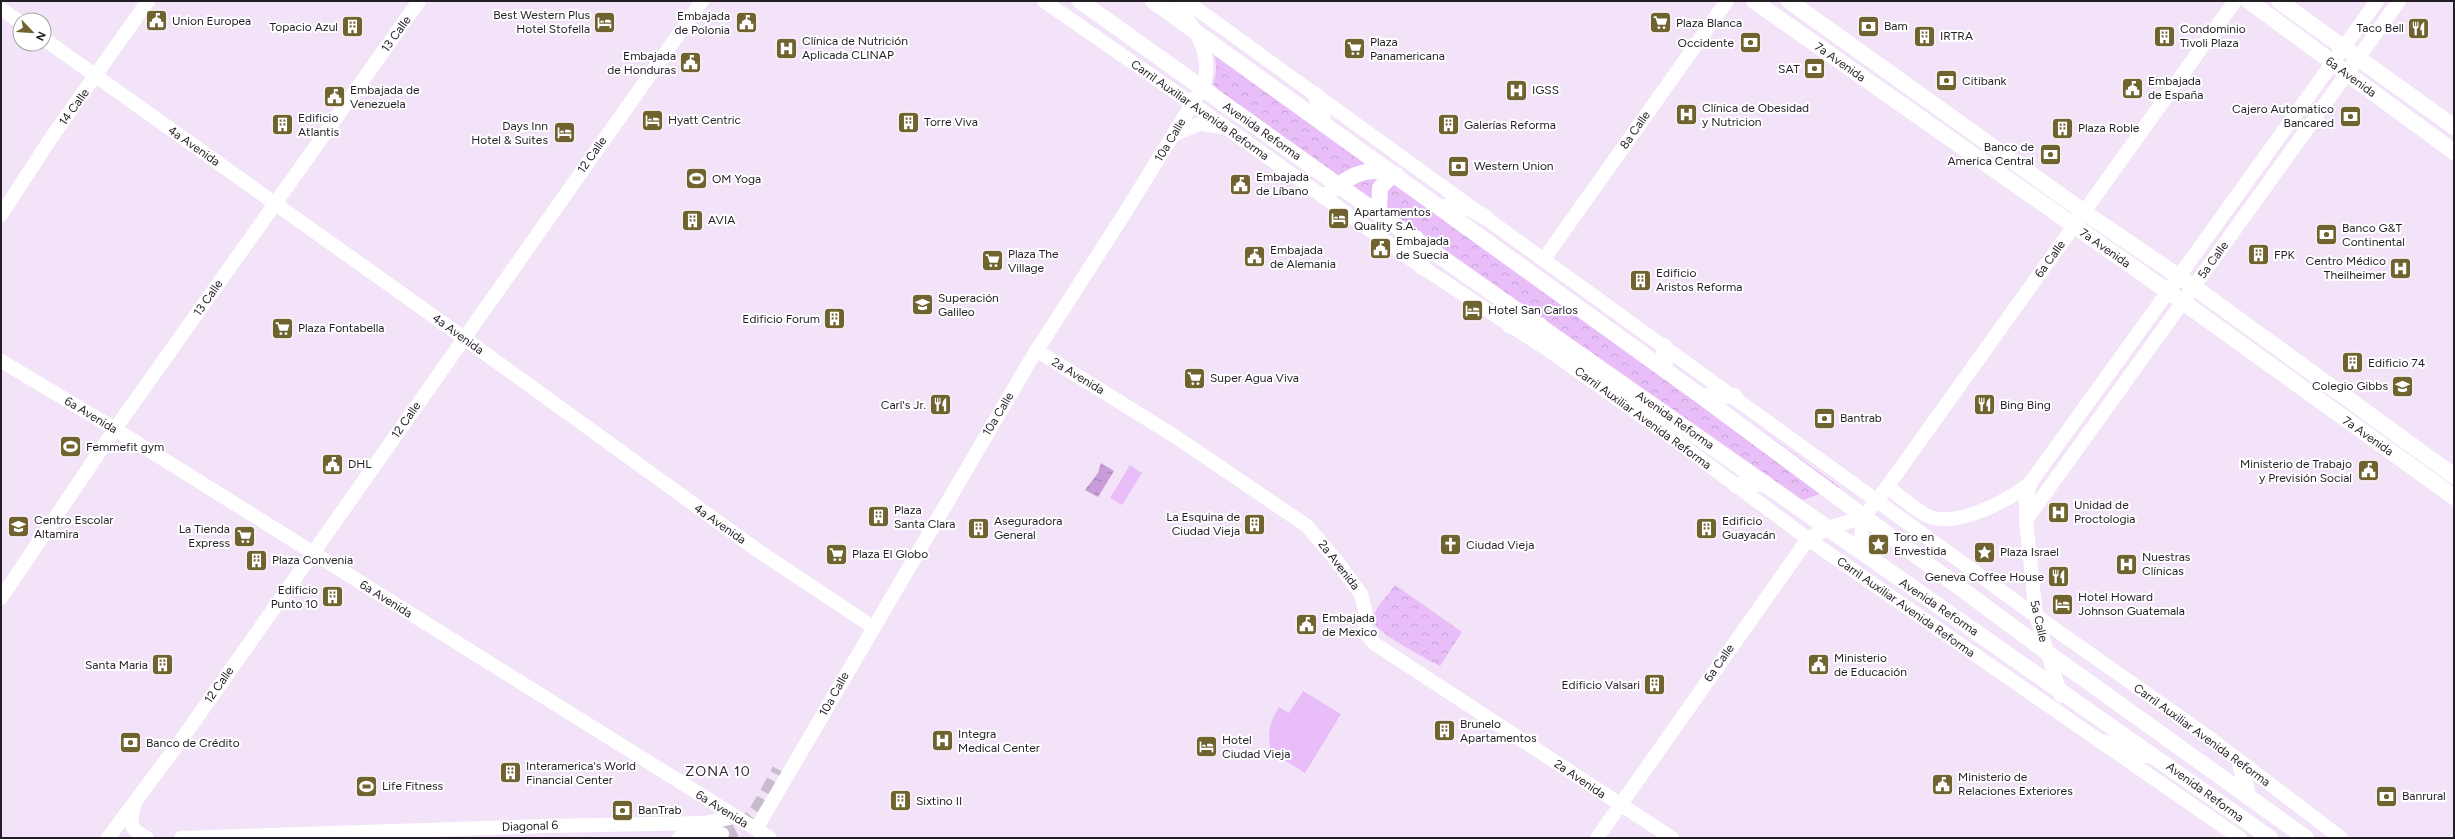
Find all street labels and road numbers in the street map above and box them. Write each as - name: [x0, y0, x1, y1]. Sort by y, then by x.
- street label: 13 Calle: [378, 13, 414, 55]
- street label: 7a Avenida: [1812, 39, 1868, 85]
- street label: 6a Avenida: [2323, 54, 2379, 100]
- street label: Carril Auxiliar Avenida Reforma: [1128, 57, 1272, 163]
- street label: 14 Calle: [56, 86, 92, 128]
- street label: Avenida Reforma: [1220, 99, 1304, 163]
- street label: 8a Calle: [1617, 108, 1653, 152]
- street label: 10a Calle: [1152, 115, 1189, 164]
- street label: 4a Avenida: [165, 123, 223, 169]
- street label: 12 Calle: [574, 134, 610, 176]
- street label: 7a Avenida: [2077, 225, 2133, 271]
- street label: 6a Calle: [2032, 237, 2068, 280]
- street label: 5a Calle: [2195, 238, 2231, 281]
- street label: 13 Calle: [190, 277, 226, 319]
- street label: 4a Avenida: [430, 311, 486, 357]
- street label: 2a Avenida: [1049, 355, 1107, 397]
- street label: Carril Auxiliar Avenida Reforma: [1572, 364, 1714, 472]
- street label: Avenida Reforma: [1633, 388, 1717, 452]
- street label: 10a Calle: [980, 389, 1017, 438]
- street label: 6a Avenida: [62, 394, 120, 436]
- street label: 12 Calle: [388, 399, 424, 441]
- street label: 7a Avenida: [2340, 413, 2396, 459]
- street label: 4a Avenida: [691, 501, 749, 547]
- street label: 2a Avenida: [1315, 537, 1363, 593]
- street label: Carril Auxiliar Avenida Reforma: [1834, 554, 1978, 660]
- street label: Avenida Reforma: [1897, 575, 1981, 639]
- street label: 6a Avenida: [357, 577, 415, 621]
- street label: 5a Calle: [2027, 599, 2051, 644]
- street label: 6a Calle: [1701, 641, 1737, 684]
- street label: 12 Calle: [201, 664, 237, 706]
- street label: 10a Calle: [816, 669, 852, 719]
- street label: Carril Auxiliar Avenida Reforma: [2131, 681, 2273, 789]
- street label: 2a Avenida: [1552, 757, 1608, 801]
- street label: Avenida Reforma: [2164, 759, 2246, 825]
- street label: 6a Avenida: [693, 787, 751, 831]
- street label: Diagonal 6: [502, 818, 559, 834]

